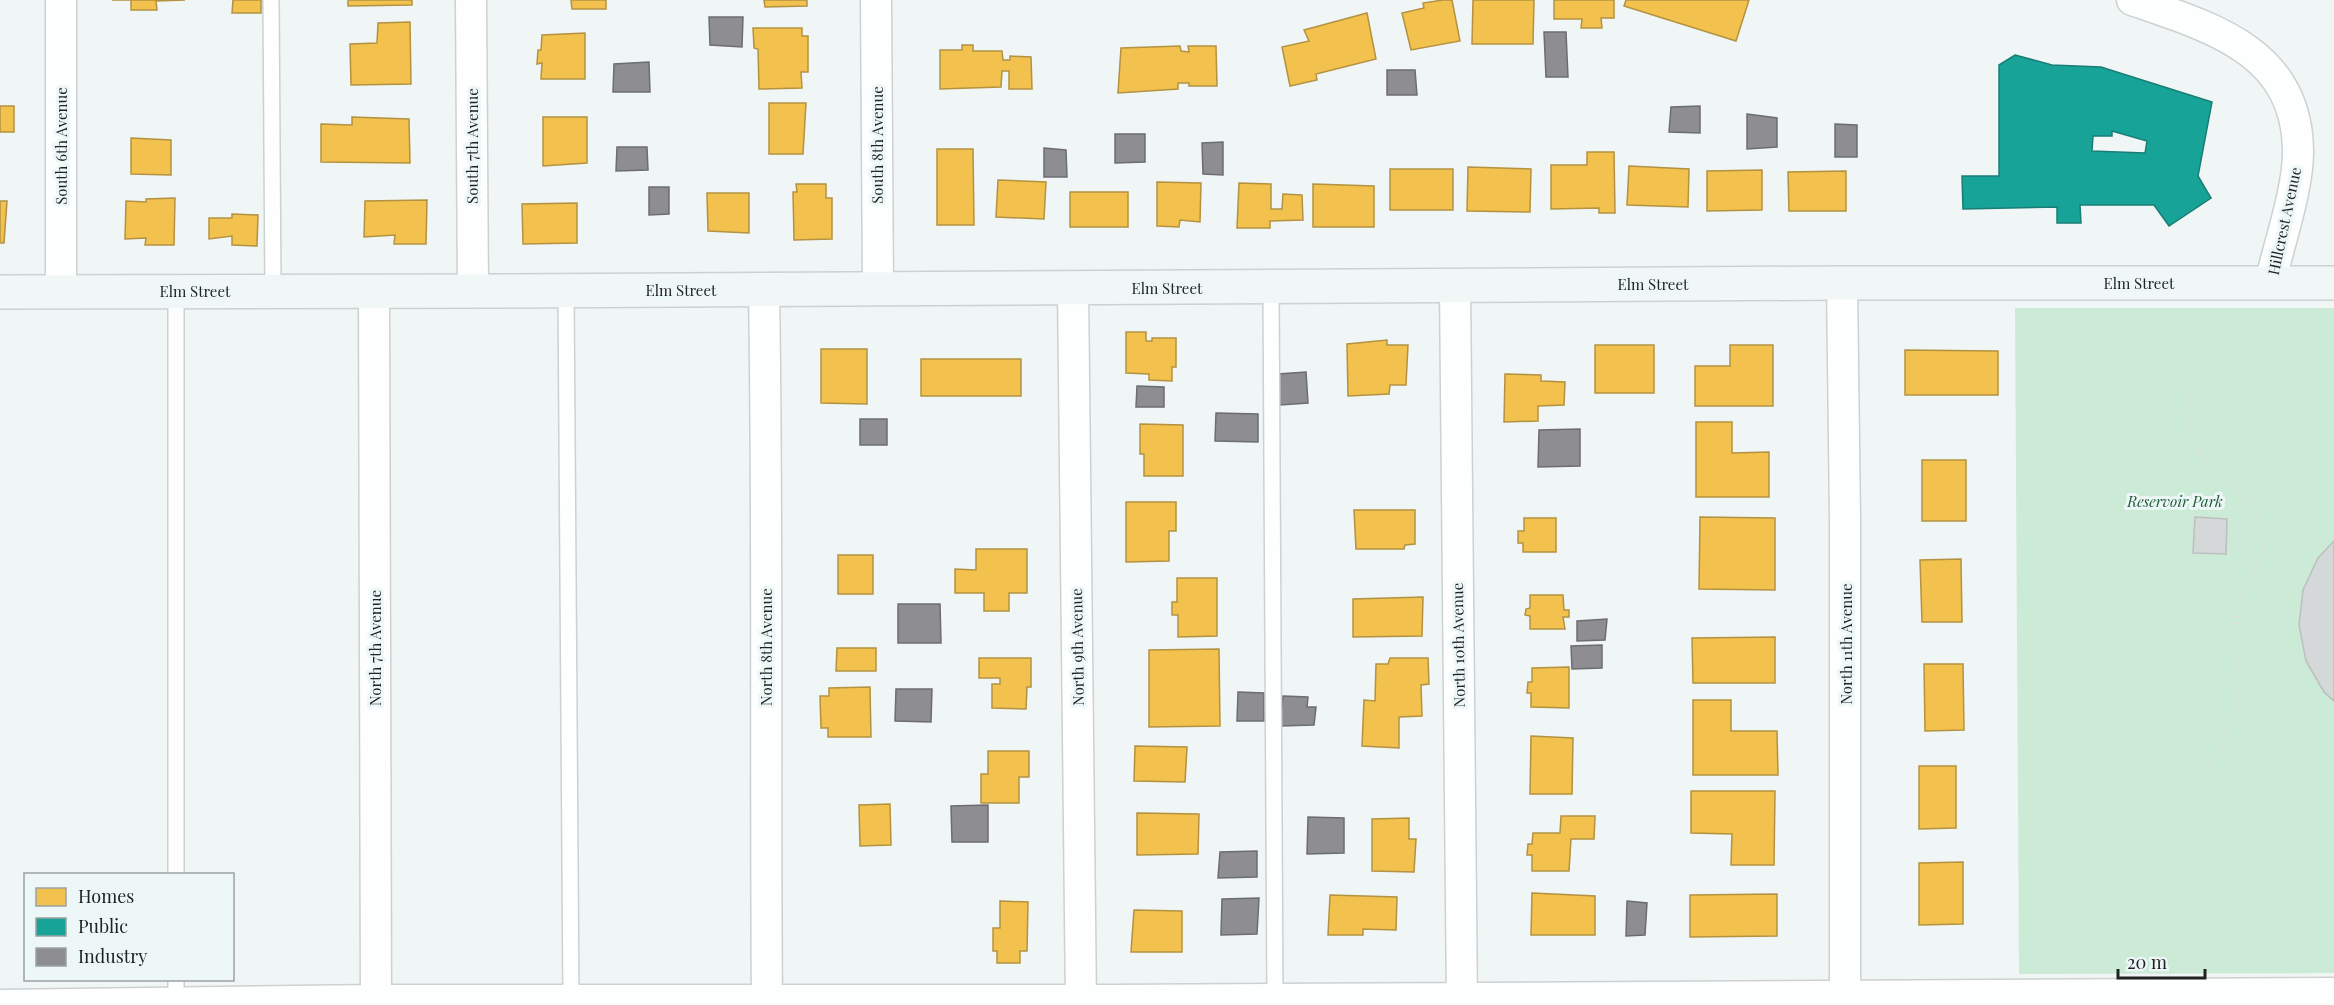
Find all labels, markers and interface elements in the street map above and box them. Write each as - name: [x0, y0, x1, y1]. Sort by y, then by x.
- street label: South 8th Avenue: [867, 86, 887, 204]
- street label: South 6th Avenue: [51, 87, 71, 205]
- street label: South 7th Avenue: [462, 88, 482, 204]
- street label: Hillcrest Avenue: [2263, 165, 2305, 277]
- street label: Elm Street: [2104, 273, 2175, 293]
- street label: Elm Street: [1618, 274, 1689, 294]
- street label: Elm Street: [1132, 278, 1203, 298]
- street label: Elm Street: [646, 280, 717, 300]
- street label: Elm Street: [160, 281, 231, 301]
- park label: Reservoir Park: [2126, 491, 2223, 511]
- street label: North 10th Avenue: [1447, 583, 1469, 707]
- street label: North 11th Avenue: [1836, 583, 1856, 705]
- street label: North 8th Avenue: [756, 588, 776, 706]
- street label: North 9th Avenue: [1066, 588, 1088, 706]
- street label: North 7th Avenue: [365, 590, 385, 706]
- legend: [24, 873, 234, 981]
- text: Homes: [78, 884, 134, 908]
- text: Public: [78, 914, 128, 938]
- scale bar: [2118, 942, 2205, 980]
- text: Industry: [78, 944, 147, 968]
- text: 20 m: [2127, 950, 2167, 974]

